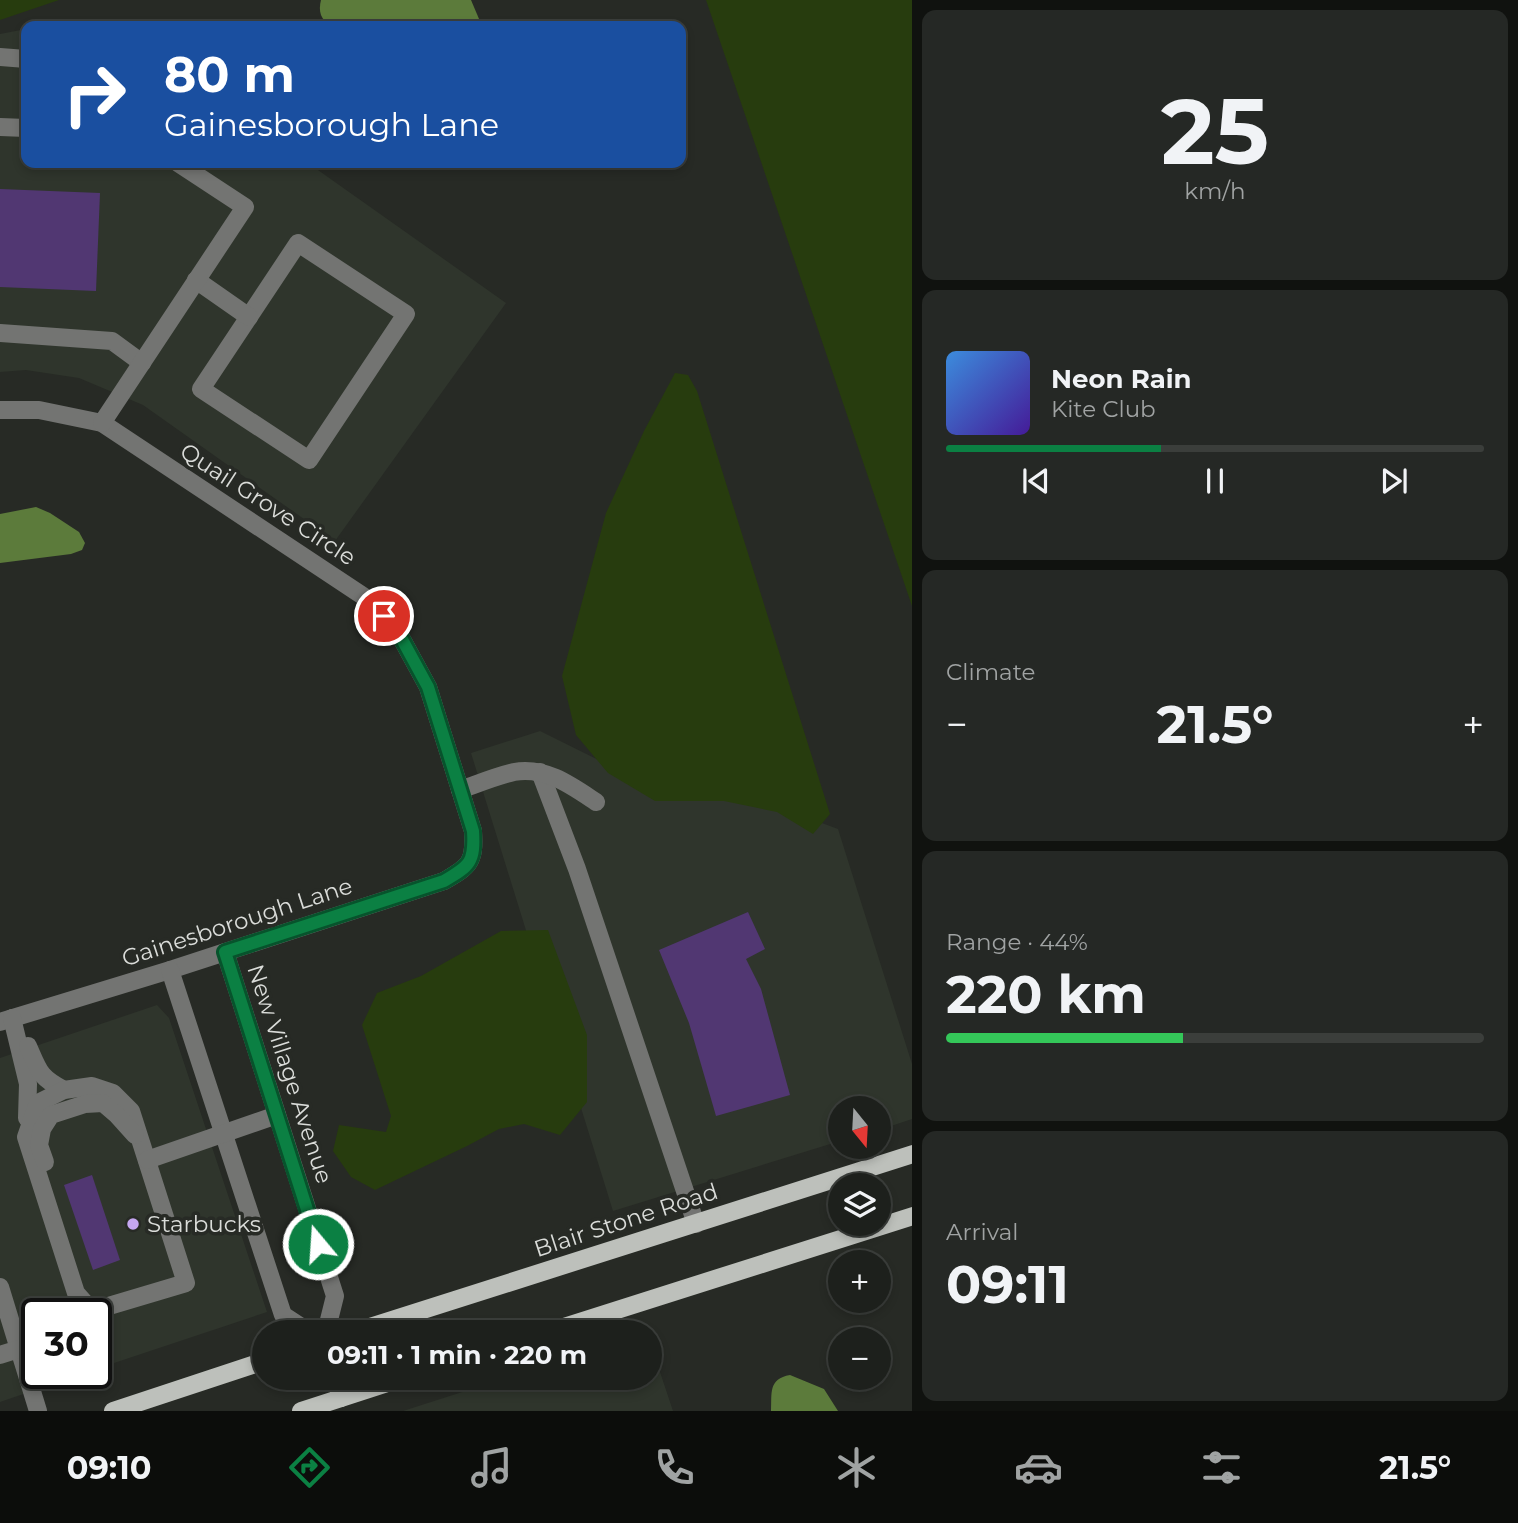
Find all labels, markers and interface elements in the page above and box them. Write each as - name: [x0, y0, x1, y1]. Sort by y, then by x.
- text: 80 m: [164, 45, 295, 104]
- icon: right: [49, 49, 140, 140]
- text: 25: [1161, 76, 1269, 187]
- text: Gainesborough Lane: [164, 105, 499, 144]
- text: km/h: [1184, 177, 1246, 205]
- text: Neon Rain: [1051, 363, 1192, 395]
- text: Kite Club: [1051, 395, 1156, 423]
- street label: Quail Grove Circle: [175, 437, 361, 571]
- icon: previous: [1017, 462, 1055, 500]
- icon: pause: [1196, 462, 1234, 500]
- icon: next: [1375, 462, 1413, 500]
- pin: [354, 586, 414, 646]
- icon: arrive: [365, 597, 403, 635]
- text: Climate: [946, 658, 1035, 686]
- text: 21.5°: [1156, 693, 1274, 756]
- text: −: [946, 701, 968, 748]
- text: +: [1462, 701, 1484, 748]
- street label: Gainesborough Lane: [118, 871, 356, 973]
- text: Range · 44%: [946, 928, 1088, 956]
- street label: New Village Avenue: [241, 961, 339, 1187]
- text: 220 km: [946, 963, 1146, 1026]
- north arrow: [828, 1096, 891, 1158]
- map controls: [828, 1096, 891, 1390]
- button: layers: [828, 1173, 891, 1236]
- street label: Blair Stone Road: [531, 1177, 721, 1263]
- position arrow: [281, 1207, 355, 1281]
- place label: Starbucks: [147, 1210, 261, 1238]
- marker: Starbucks: [125, 1216, 141, 1232]
- text: Arrival: [946, 1218, 1019, 1246]
- button: +: [828, 1250, 891, 1313]
- text: 09:11: [946, 1253, 1069, 1316]
- speed limit sign: 30: [21, 1298, 112, 1389]
- button: −: [828, 1327, 891, 1390]
- text: 09:11 · 1 min · 220 m: [327, 1339, 587, 1371]
- icon: directions: [285, 1443, 334, 1492]
- icon: music: [467, 1443, 516, 1492]
- icon: phone: [650, 1443, 699, 1492]
- icon: climate: [832, 1443, 881, 1492]
- icon: car: [1014, 1443, 1063, 1492]
- icon: filters: [1197, 1443, 1246, 1492]
- text: 09:10: [67, 1448, 151, 1487]
- text: 21.5°: [1379, 1448, 1451, 1487]

